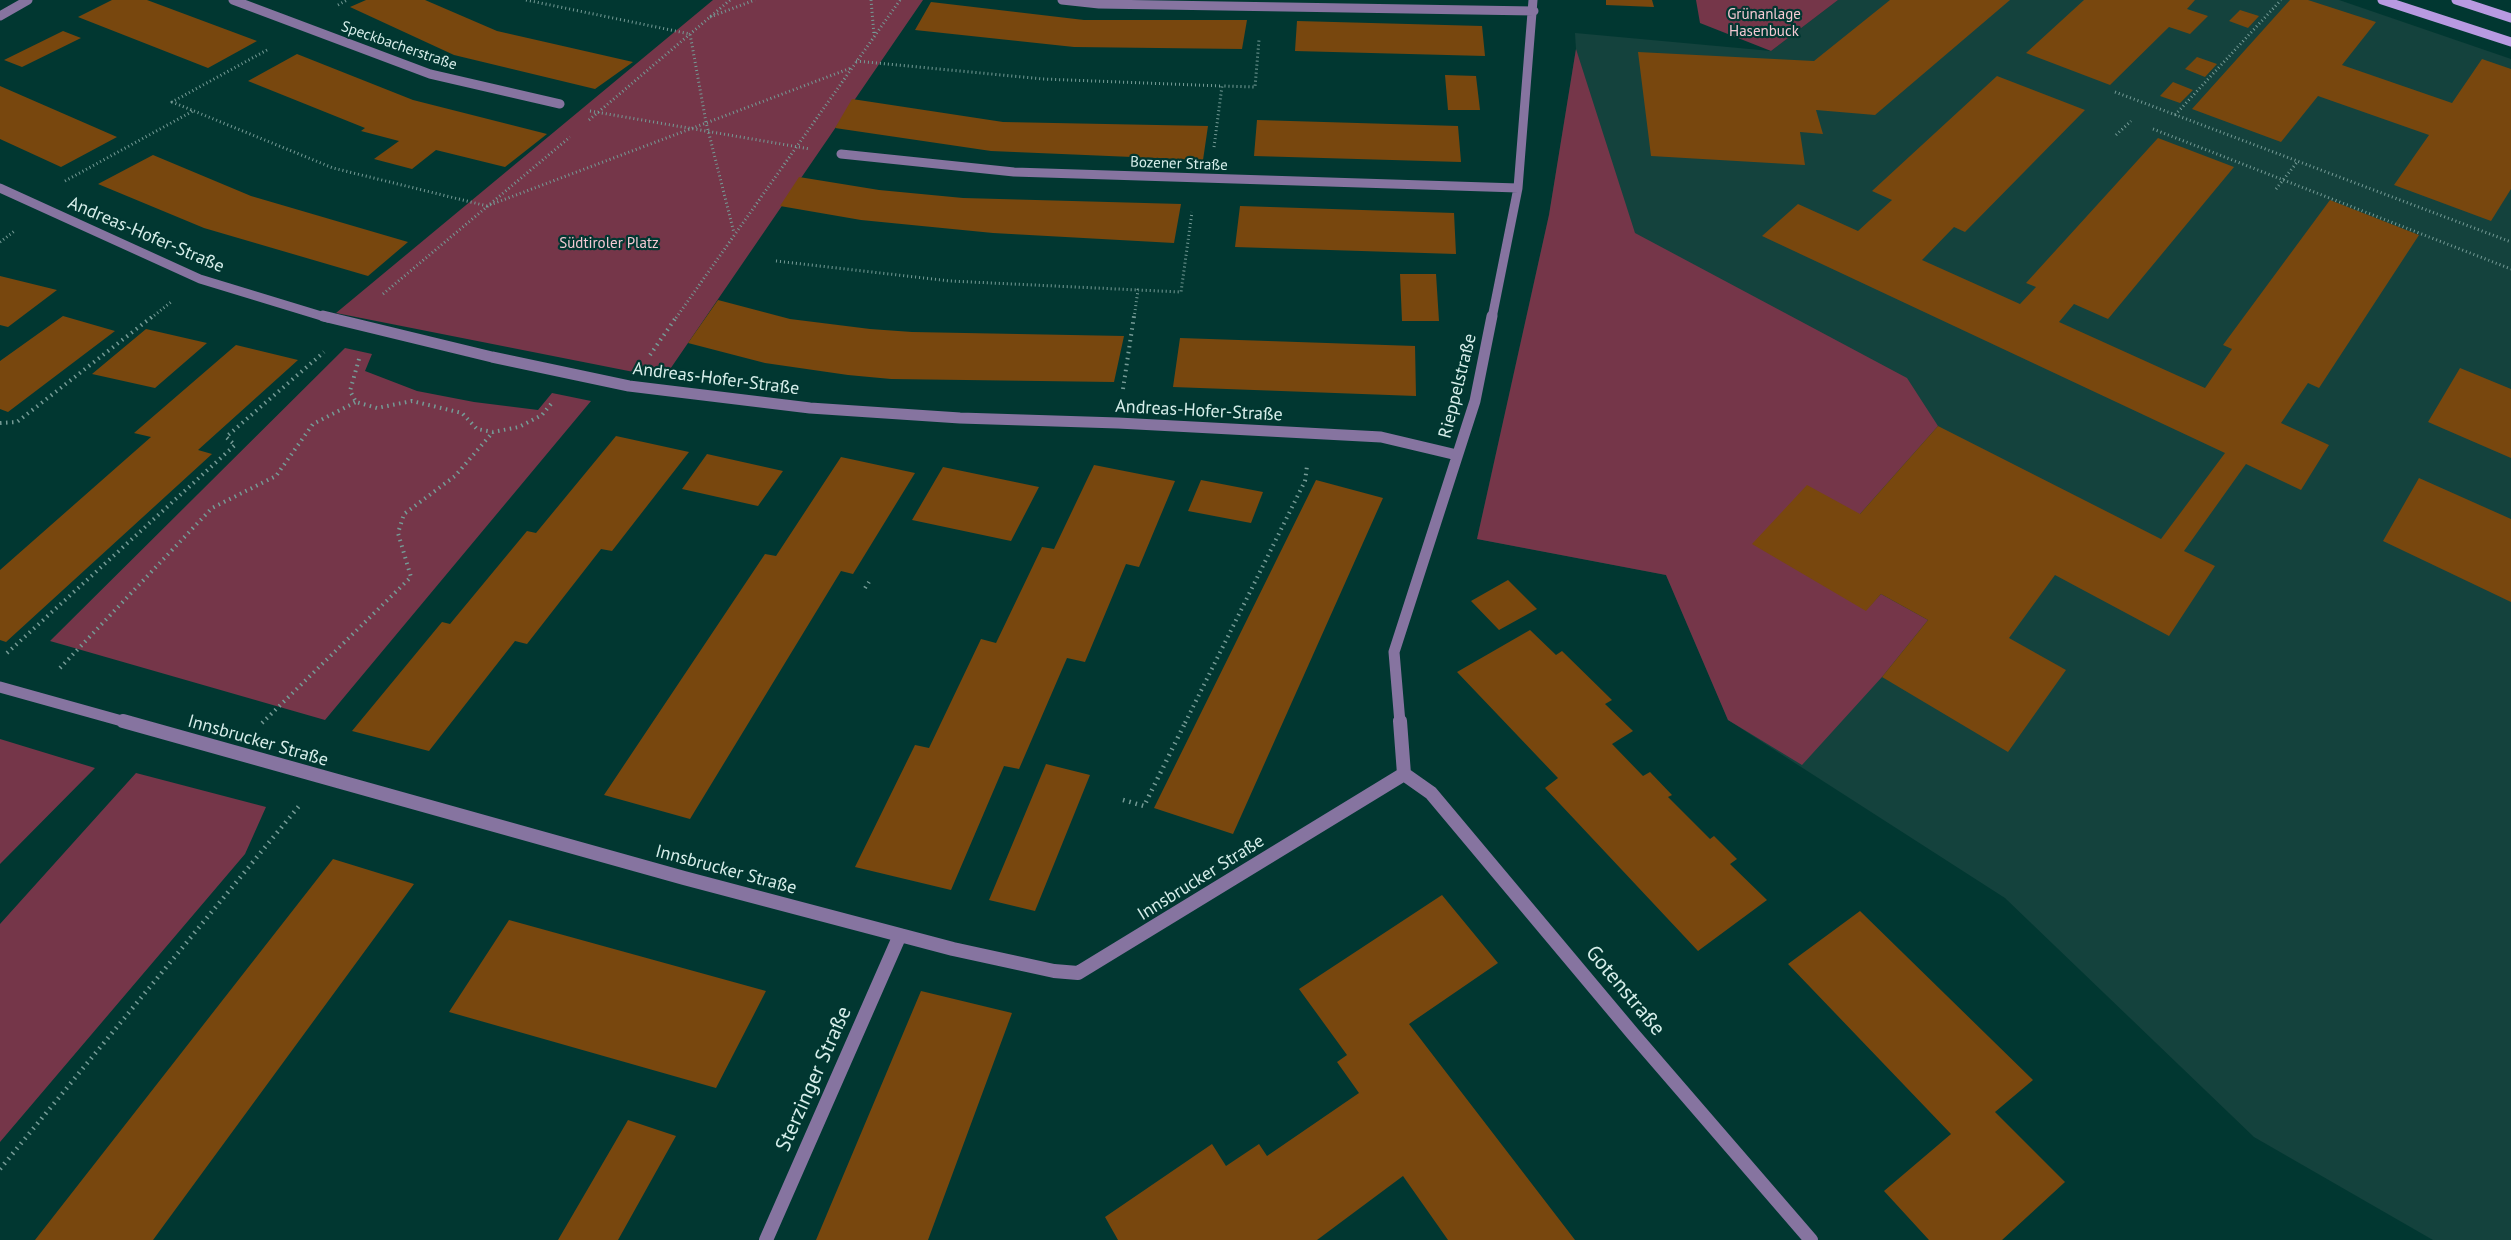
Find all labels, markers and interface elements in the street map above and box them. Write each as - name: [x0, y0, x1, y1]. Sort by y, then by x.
- park label: Grünanlage Hasenbuck: [1727, 6, 1801, 41]
- street label: Speckbacherstraße: [339, 18, 459, 74]
- street label: Bozener Straße: [1130, 153, 1228, 175]
- street label: Andreas-Hofer-Straße: [65, 192, 227, 278]
- park label: Südtiroler Platz: [559, 235, 659, 253]
- street label: Rieppelstraße: [1435, 331, 1481, 441]
- street label: Andreas-Hofer-Straße: [631, 358, 801, 400]
- street label: Andreas-Hofer-Straße: [1115, 396, 1283, 426]
- street label: Innsbrucker Straße: [185, 711, 331, 771]
- street label: Innsbrucker Straße: [1134, 830, 1268, 926]
- street label: Innsbrucker Straße: [653, 841, 799, 899]
- street label: Gotenstraße: [1580, 941, 1670, 1041]
- street label: Sterzinger Straße: [771, 1003, 857, 1155]

